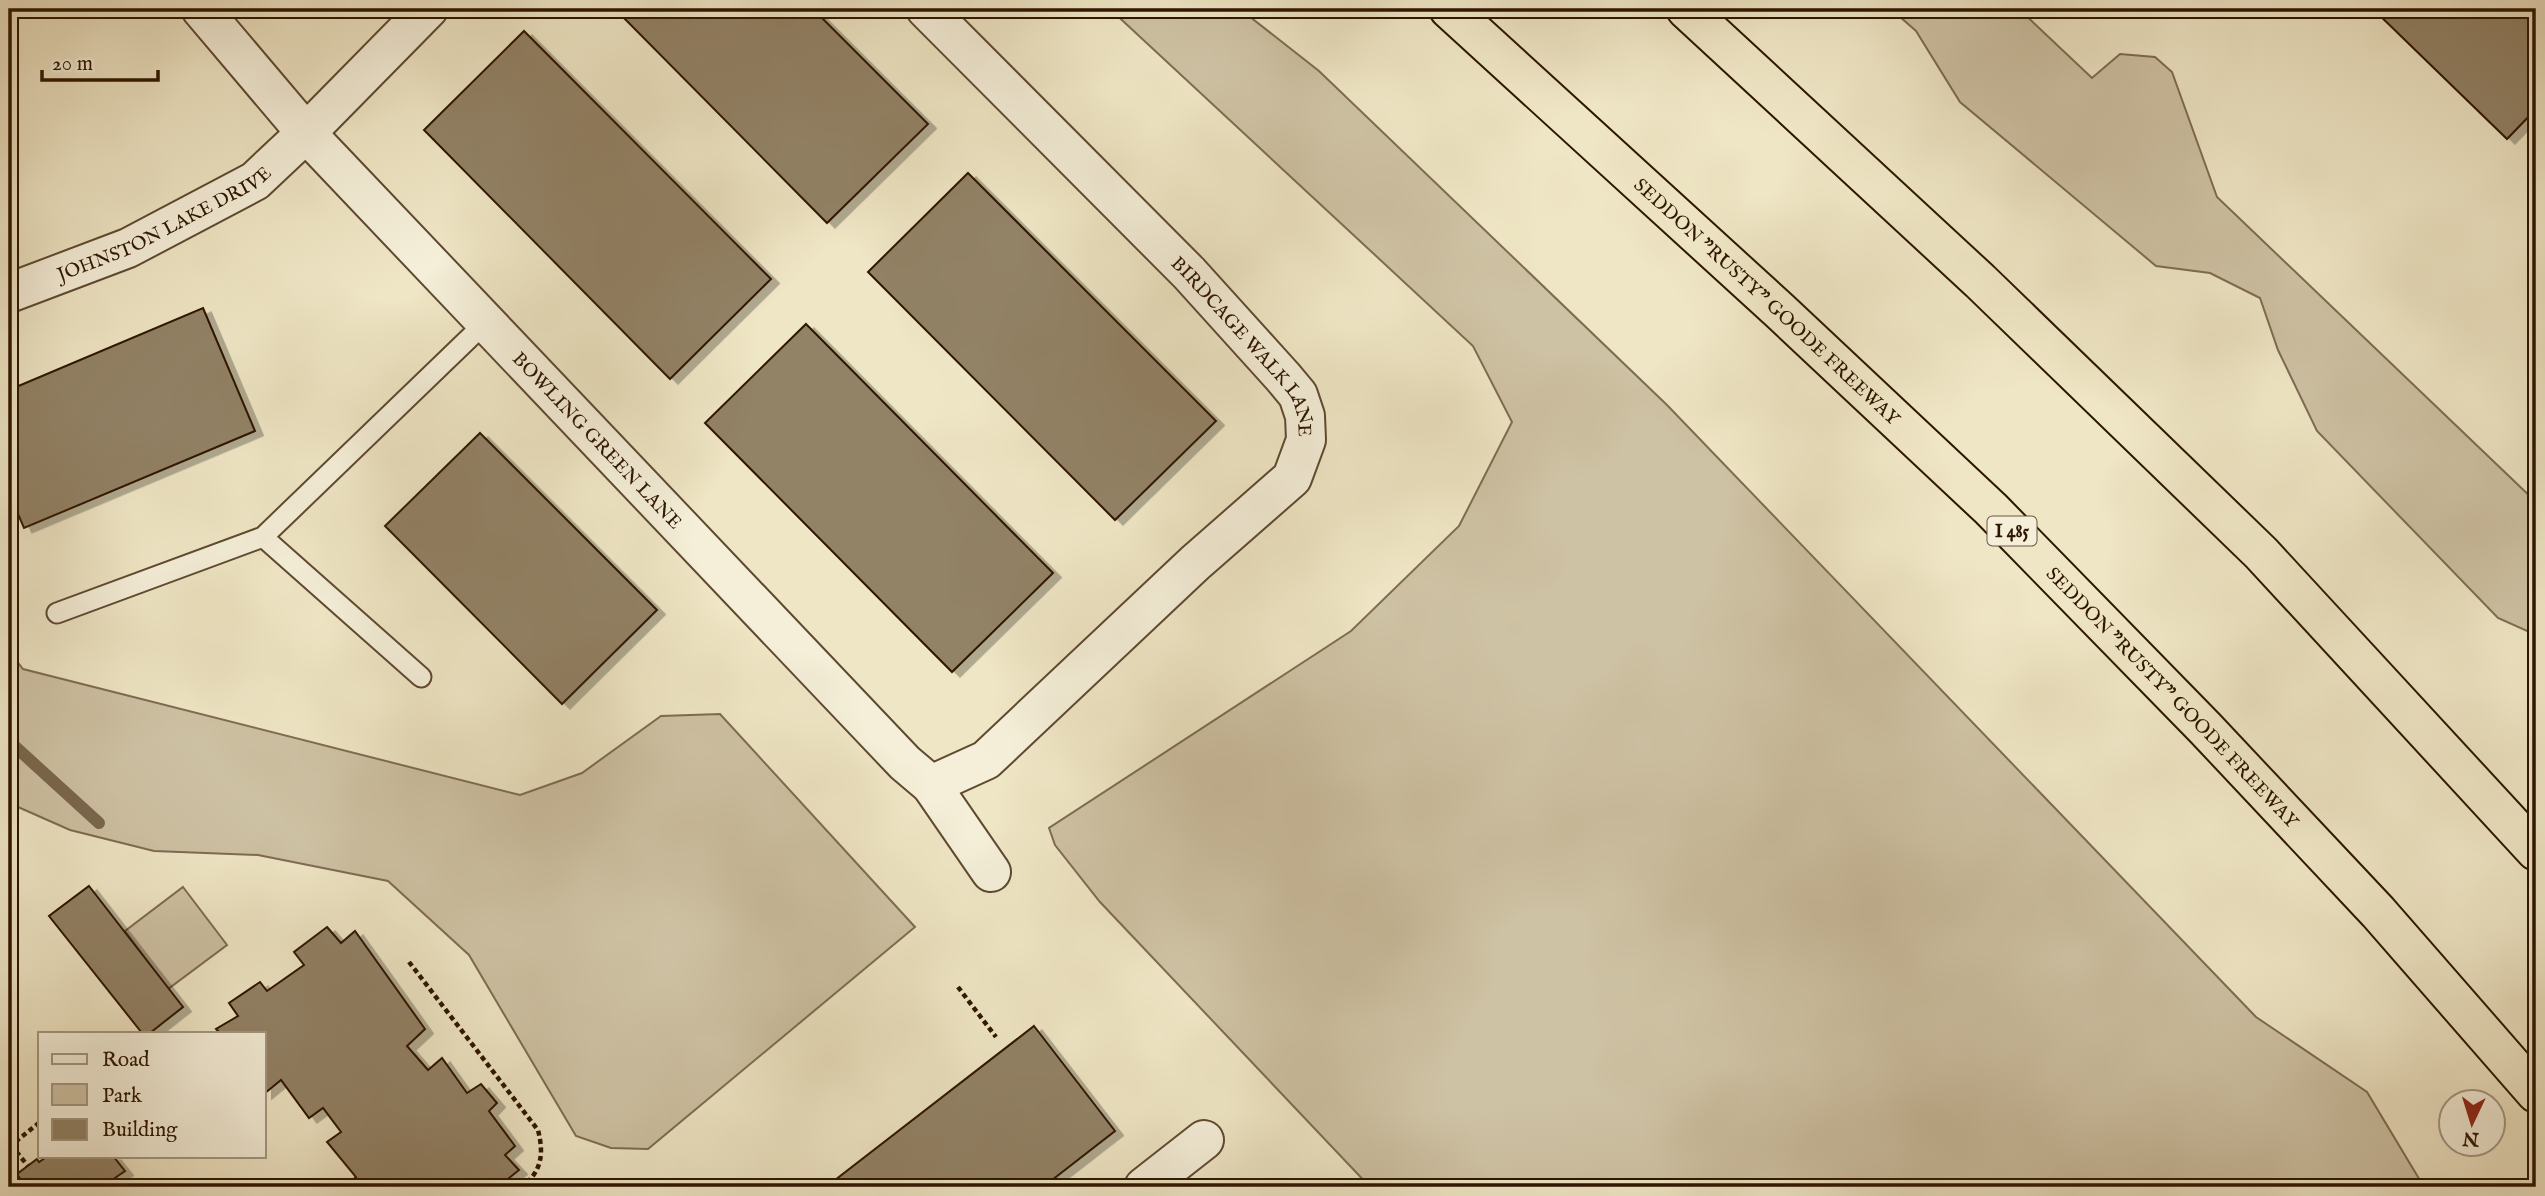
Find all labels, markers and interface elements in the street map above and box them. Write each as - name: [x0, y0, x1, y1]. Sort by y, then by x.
- scale bar: [42, 38, 158, 82]
- text: 20 m: [52, 51, 93, 78]
- street label: JOHNSTON LAKE DRIVE: [52, 162, 277, 288]
- street label: SEDDON "RUSTY" GOODE FREEWAY: [1628, 174, 1905, 432]
- street label: BIRDCAGE WALK LANE: [1165, 252, 1317, 437]
- street label: BOWLING GREEN LANE: [506, 348, 686, 535]
- road number: I 485: [1988, 516, 2036, 546]
- street label: SEDDON "RUSTY" GOODE FREEWAY: [2040, 563, 2304, 835]
- legend: [38, 1032, 266, 1158]
- text: Road: [102, 1047, 150, 1074]
- text: Park: [102, 1083, 143, 1110]
- north arrow: [2436, 1088, 2506, 1158]
- text: Building: [102, 1117, 178, 1144]
- text: N: [2461, 1125, 2481, 1151]

